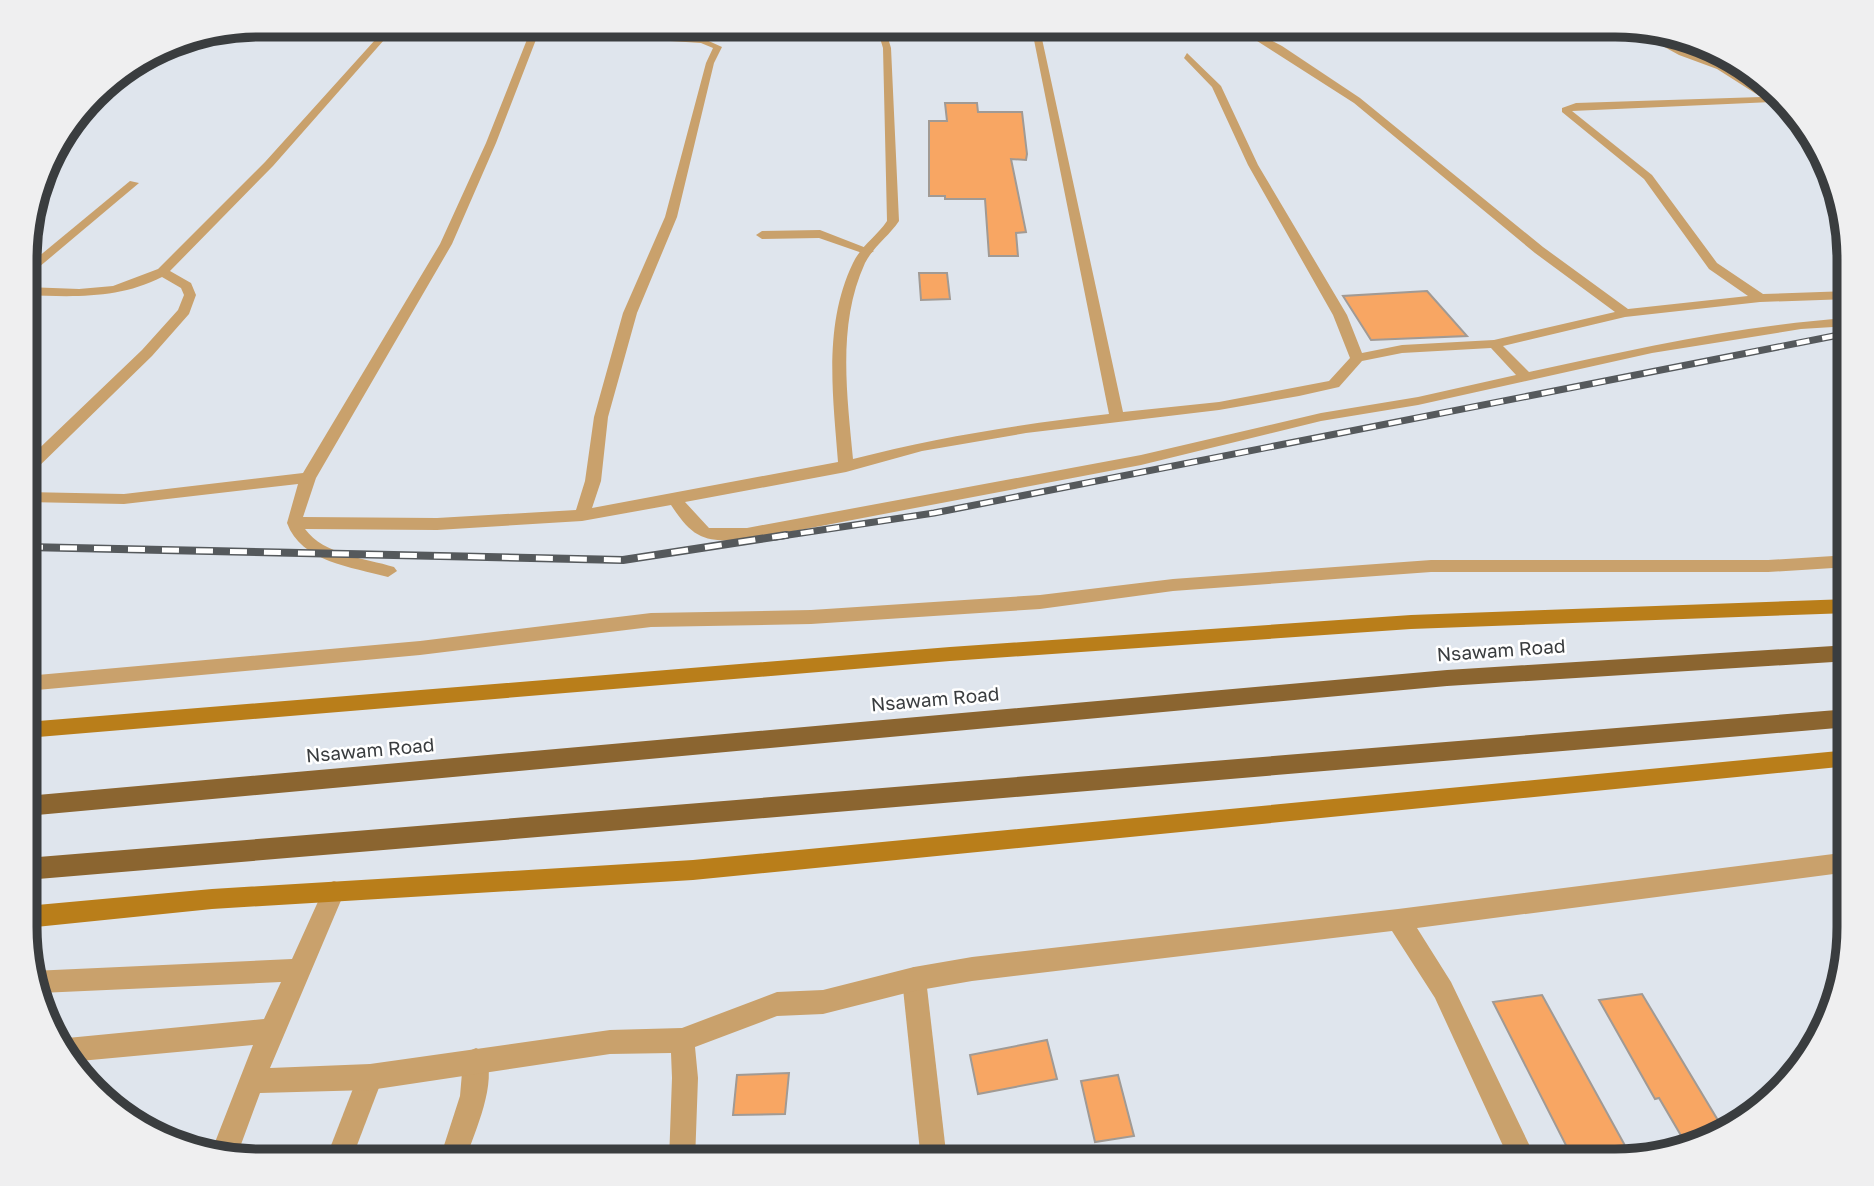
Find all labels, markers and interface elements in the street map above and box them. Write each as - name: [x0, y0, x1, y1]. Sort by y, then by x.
- street label: Nsawam Road: [1436, 634, 1566, 665]
- street label: Nsawam Road: [870, 681, 1000, 716]
- street label: Nsawam Road: [305, 732, 435, 767]

